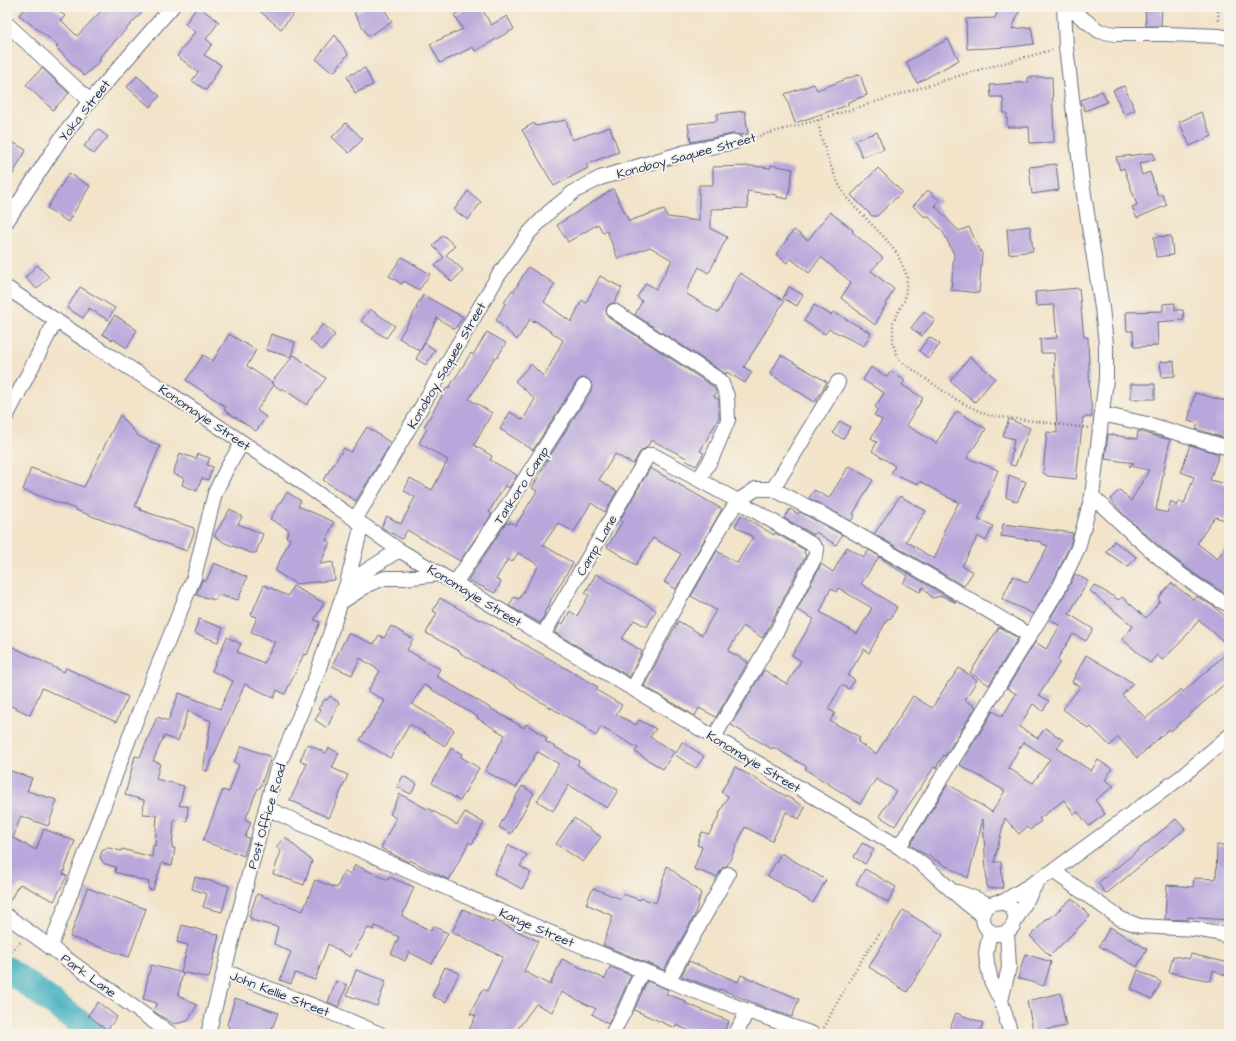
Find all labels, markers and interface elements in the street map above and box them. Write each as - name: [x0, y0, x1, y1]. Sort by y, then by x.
- street label: Yoka Street: [55, 75, 115, 145]
- street label: Konoboy Saquee Street: [615, 129, 759, 184]
- street label: Konoboy Saquee Street: [403, 298, 492, 433]
- street label: Konomayie Street: [154, 380, 255, 456]
- street label: Tankoro Camp: [490, 443, 554, 528]
- street label: Camp Lane: [572, 512, 622, 579]
- street label: Konomayie Street: [423, 561, 526, 632]
- street label: Konomayie Street: [702, 727, 805, 798]
- street label: Post Office Road: [243, 761, 291, 871]
- street label: Kange Street: [496, 904, 578, 953]
- street label: Park Lane: [57, 950, 120, 1002]
- street label: John Kellie Street: [227, 967, 333, 1022]

